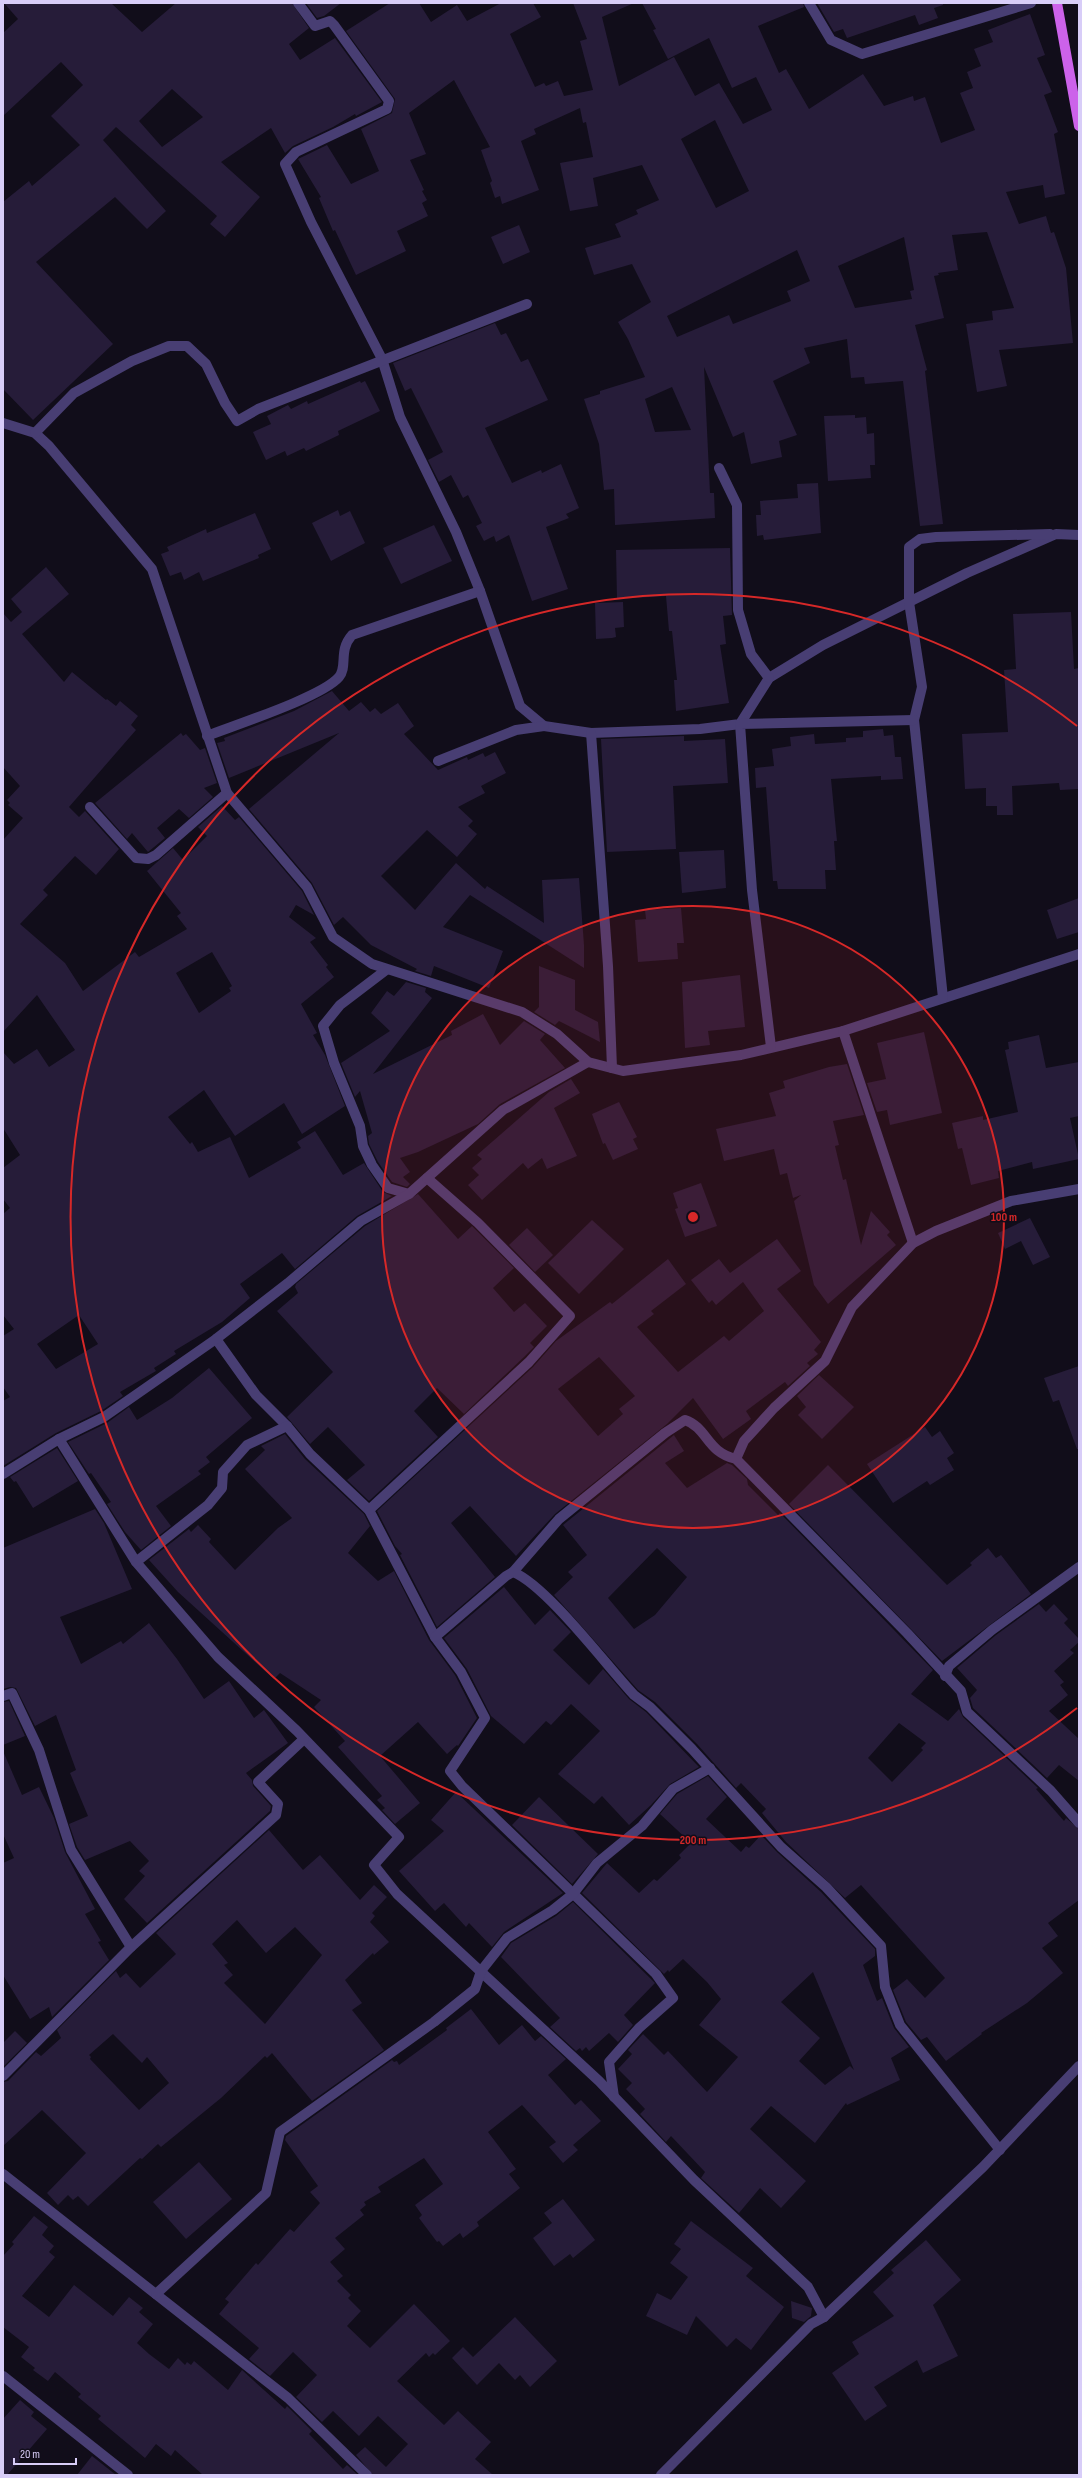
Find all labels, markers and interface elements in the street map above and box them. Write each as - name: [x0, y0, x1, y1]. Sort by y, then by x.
- centre of rings: [686, 1210, 700, 1224]
- text: 100 m: [991, 1210, 1017, 1225]
- text: 200 m: [680, 1833, 706, 1848]
- scale bar: [14, 2440, 76, 2466]
- text: 20 m: [20, 2447, 40, 2462]

